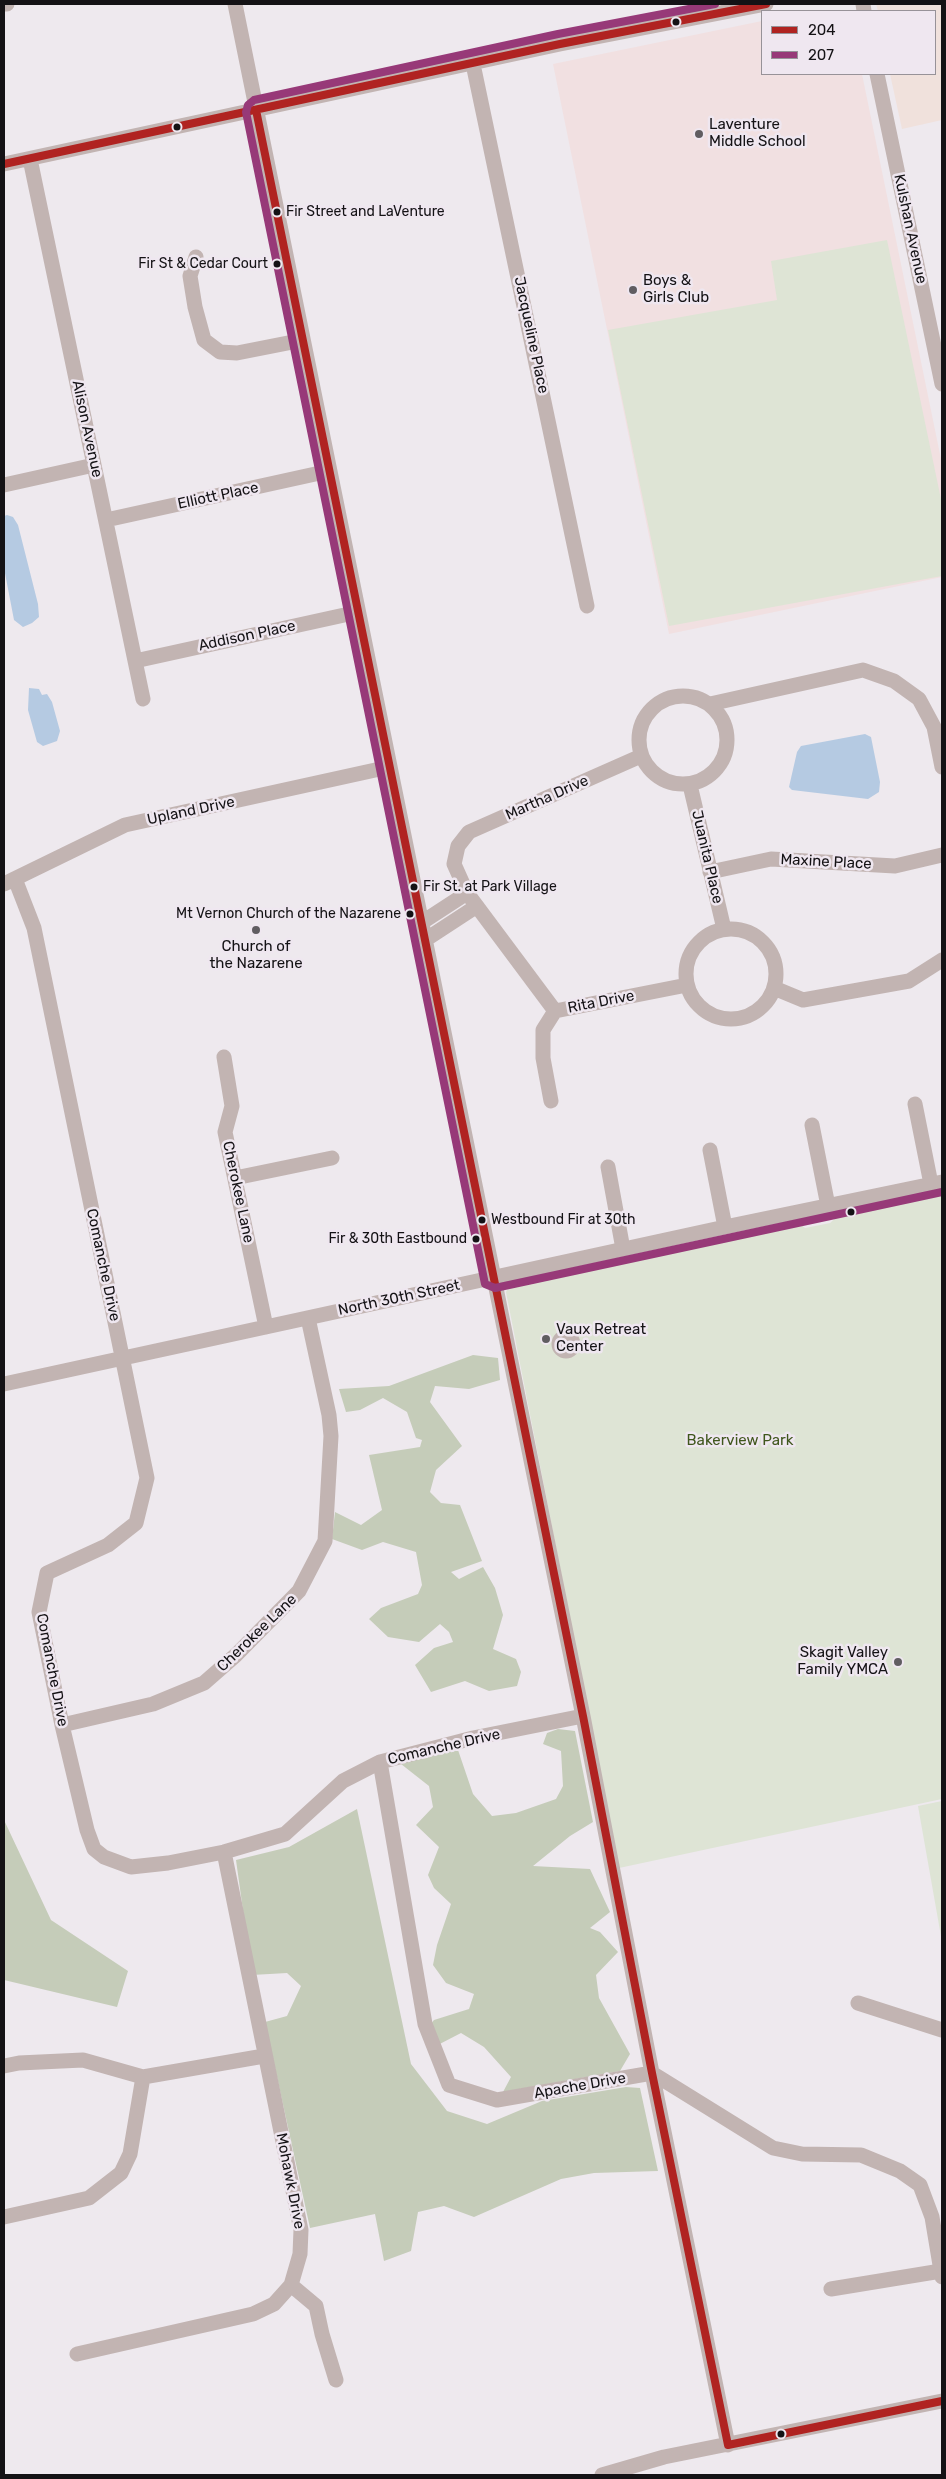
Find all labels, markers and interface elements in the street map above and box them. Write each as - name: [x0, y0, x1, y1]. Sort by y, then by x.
- legend: [761, 10, 936, 75]
- unlabelled marker: [671, 17, 681, 27]
- text: 204: [808, 21, 836, 39]
- text: 207: [808, 46, 834, 64]
- place label: Laventure Middle School: [709, 116, 806, 151]
- unlabelled marker: [172, 122, 182, 132]
- marker: Laventure Middle School: [693, 128, 705, 140]
- street label: Kulshan Avenue: [890, 172, 930, 286]
- place label: Fir Street and LaVenture: [286, 204, 445, 220]
- marker: Fir Street and LaVenture: [272, 207, 282, 217]
- place label: Fir St & Cedar Court: [138, 256, 268, 272]
- marker: Fir St & Cedar Court: [272, 259, 282, 269]
- place label: Boys & Girls Club: [643, 272, 709, 307]
- street label: Jacqueline Place: [510, 275, 552, 395]
- marker: Boys & Girls Club: [627, 284, 639, 296]
- street label: Alison Avenue: [68, 379, 106, 479]
- street label: Elliott Place: [176, 479, 260, 513]
- street label: Addison Place: [197, 617, 297, 655]
- street label: Martha Drive: [503, 772, 591, 824]
- street label: Upland Drive: [146, 793, 236, 829]
- street label: Juanita Place: [687, 808, 727, 906]
- street label: Maxine Place: [780, 851, 872, 873]
- place label: Fir St. at Park Village: [423, 879, 557, 895]
- marker: Fir St. at Park Village: [409, 882, 419, 892]
- place label: Mt Vernon Church of the Nazarene: [176, 906, 401, 922]
- marker: Mt Vernon Church of the Nazarene: [405, 909, 415, 919]
- marker: Church of the Nazarene: [250, 924, 262, 936]
- place label: Church of the Nazarene: [209, 938, 303, 973]
- street label: Rita Drive: [566, 987, 636, 1017]
- street label: Cherokee Lane: [218, 1139, 258, 1245]
- street label: Comanche Drive: [82, 1207, 124, 1323]
- unlabelled marker: [846, 1207, 856, 1217]
- place label: Westbound Fir at 30th: [491, 1212, 636, 1228]
- marker: Westbound Fir at 30th: [477, 1215, 487, 1225]
- place label: Fir & 30th Eastbound: [328, 1231, 467, 1247]
- marker: Fir & 30th Eastbound: [471, 1234, 481, 1244]
- street label: North 30th Street: [336, 1276, 462, 1320]
- place label: Vaux Retreat Center: [556, 1321, 646, 1356]
- marker: Vaux Retreat Center: [540, 1333, 552, 1345]
- park label: Bakerview Park: [687, 1432, 793, 1450]
- street label: Cherokee Lane: [213, 1590, 301, 1676]
- street label: Comanche Drive: [32, 1612, 72, 1728]
- place label: Skagit Valley Family YMCA: [797, 1644, 888, 1679]
- marker: Skagit Valley Family YMCA: [892, 1656, 904, 1668]
- street label: Comanche Drive: [386, 1725, 502, 1769]
- street label: Apache Drive: [533, 2069, 627, 2103]
- street label: Mohawk Drive: [272, 2131, 308, 2231]
- unlabelled marker: [776, 2429, 786, 2439]

